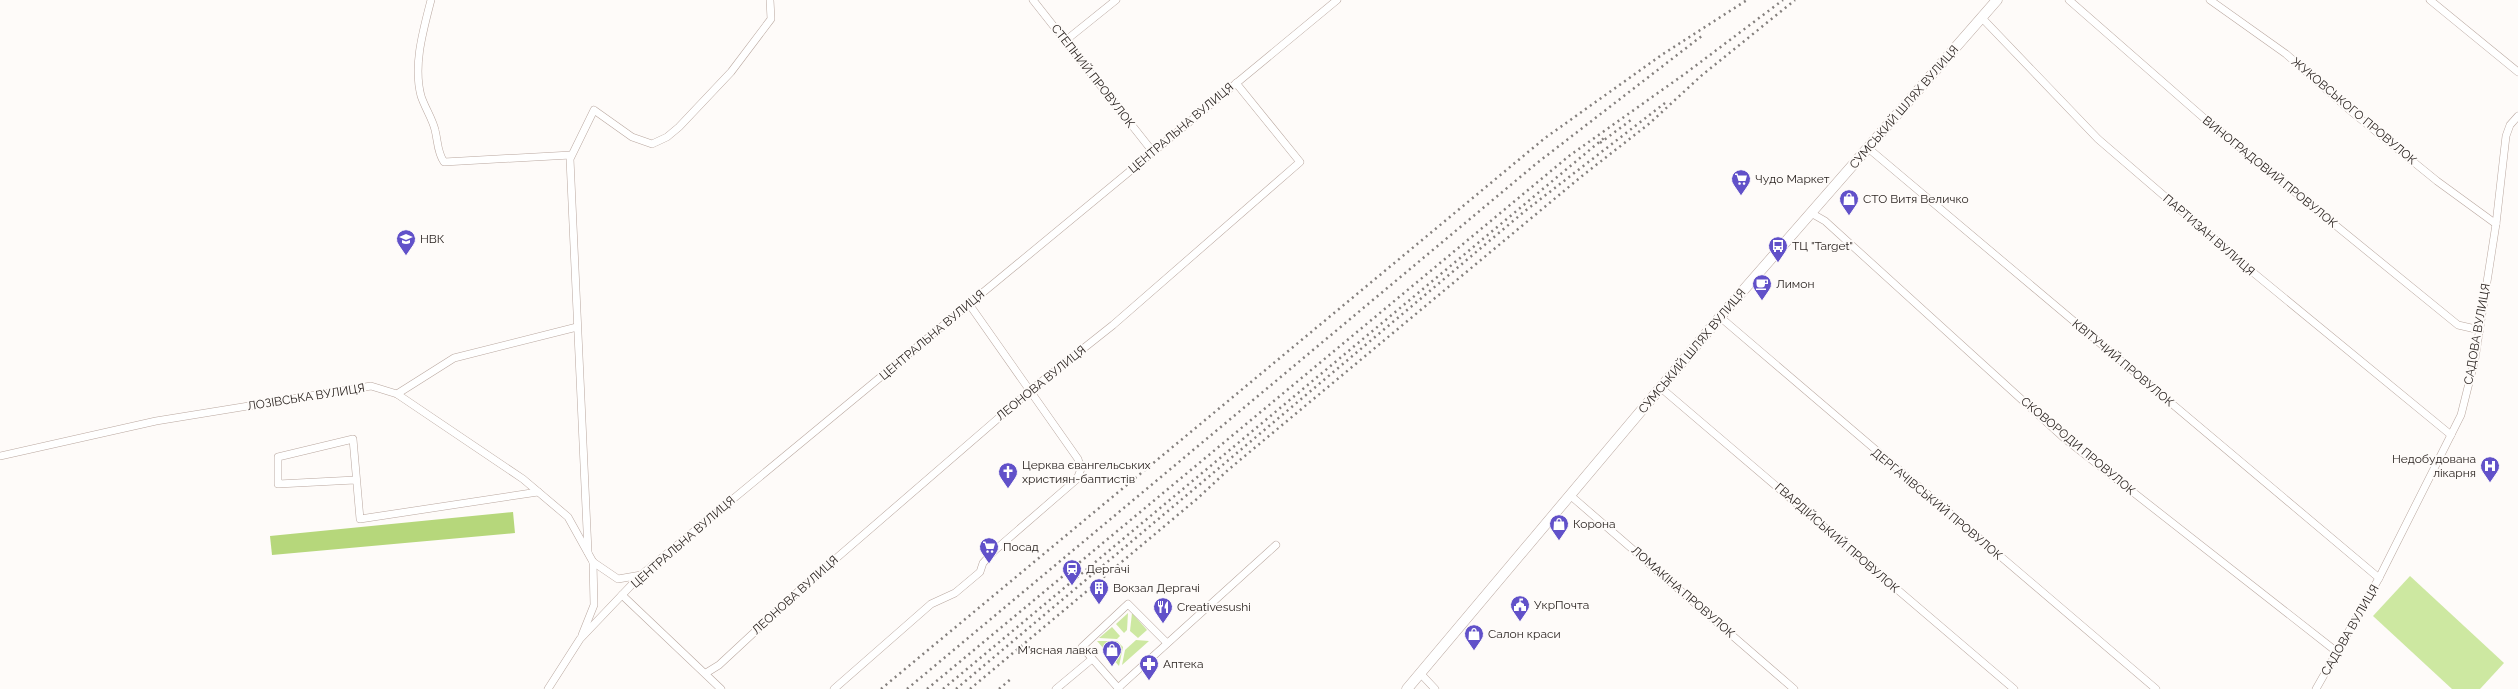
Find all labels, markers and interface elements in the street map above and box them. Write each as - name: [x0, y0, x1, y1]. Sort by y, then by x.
- street label: СТЕПНИЙ ПРОВУЛОК: [1048, 22, 1138, 131]
- street label: СУМСЬКИЙ ШЛЯХ ВУЛИЦЯ: [1847, 43, 1961, 171]
- street label: ЖУКОВСЬКОГО ПРОВУЛОК: [2289, 55, 2420, 168]
- street label: ЦЕНТРАЛЬНА ВУЛИЦЯ: [1126, 80, 1236, 176]
- street label: ВИНОГРАДОВИЙ ПРОВУЛОК: [2200, 113, 2340, 231]
- supermarket icon: Чудо Маркет: [1730, 168, 1752, 196]
- place label: Чудо Маркет: [1755, 172, 1830, 186]
- shop icon: СТО Витя Величко: [1838, 188, 1860, 216]
- street label: ПАРТИЗАН ВУЛИЦЯ: [2160, 191, 2258, 279]
- place label: СТО Витя Величко: [1863, 192, 1969, 206]
- school or university icon: НВК: [395, 228, 417, 256]
- place label: НВК: [420, 232, 445, 246]
- bus stop icon: ТЦ "Target": [1767, 235, 1789, 263]
- place label: ТЦ "Target": [1792, 239, 1853, 253]
- cafe icon: Лимон: [1751, 273, 1773, 301]
- place label: Лимон: [1776, 277, 1814, 291]
- street label: САДОВА ВУЛИЦЯ: [2461, 282, 2493, 386]
- street label: СУМСЬКИЙ ШЛЯХ ВУЛИЦЯ: [1636, 286, 1748, 416]
- street label: ЦЕНТРАЛЬНА ВУЛИЦЯ: [877, 287, 987, 383]
- street label: КВІТУЧИЙ ПРОВУЛОК: [2069, 316, 2177, 410]
- street label: ЛЕОНОВА ВУЛИЦЯ: [993, 343, 1089, 423]
- street label: ЛОЗІВСЬКА ВУЛИЦЯ: [246, 381, 366, 413]
- street label: СКОВОРОДИ ПРОВУЛОК: [2018, 394, 2138, 498]
- street label: ДЕРГАЧІВСЬКИЙ ПРОВУЛОК: [1869, 445, 2005, 563]
- place label: Недобудована лікарня: [2392, 452, 2476, 480]
- hospital icon: Недобудована лікарня: [2479, 455, 2501, 483]
- place label: Церква євангельських християн-баптистів: [1022, 458, 1151, 486]
- church icon: Церква євангельських християн-баптистів: [997, 461, 1019, 489]
- street label: ГВАРДІЙСЬКИЙ ПРОВУЛОК: [1772, 480, 1902, 596]
- street label: ЦЕНТРАЛЬНА ВУЛИЦЯ: [628, 493, 738, 591]
- shop icon: Корона: [1548, 513, 1570, 541]
- place label: Корона: [1573, 517, 1615, 531]
- supermarket icon: Посад: [978, 536, 1000, 564]
- place label: Посад: [1003, 540, 1039, 554]
- street label: ЛОМАКІНА ПРОВУЛОК: [1628, 543, 1738, 641]
- street label: ЛЕОНОВА ВУЛИЦЯ: [749, 553, 841, 637]
- station icon: Дергачі: [1061, 558, 1083, 586]
- place label: Дергачі: [1086, 562, 1130, 576]
- building icon: Вокзал Дергачі: [1088, 577, 1110, 605]
- place label: Вокзал Дергачі: [1113, 581, 1200, 595]
- street label: САДОВА ВУЛИЦЯ: [2318, 582, 2382, 678]
- public building icon: УкрПочта: [1509, 594, 1531, 622]
- restaurant icon: Creativesushi: [1152, 596, 1174, 624]
- place label: УкрПочта: [1534, 598, 1589, 612]
- place label: Creativesushi: [1177, 600, 1251, 614]
- shop icon: Салон краси: [1463, 623, 1485, 651]
- place label: Салон краси: [1488, 627, 1561, 641]
- shop icon: М'ясная лавка: [1101, 639, 1123, 667]
- place label: М'ясная лавка: [1017, 643, 1098, 657]
- pharmacy icon: Аптека: [1138, 653, 1160, 681]
- place label: Аптека: [1163, 657, 1203, 671]

